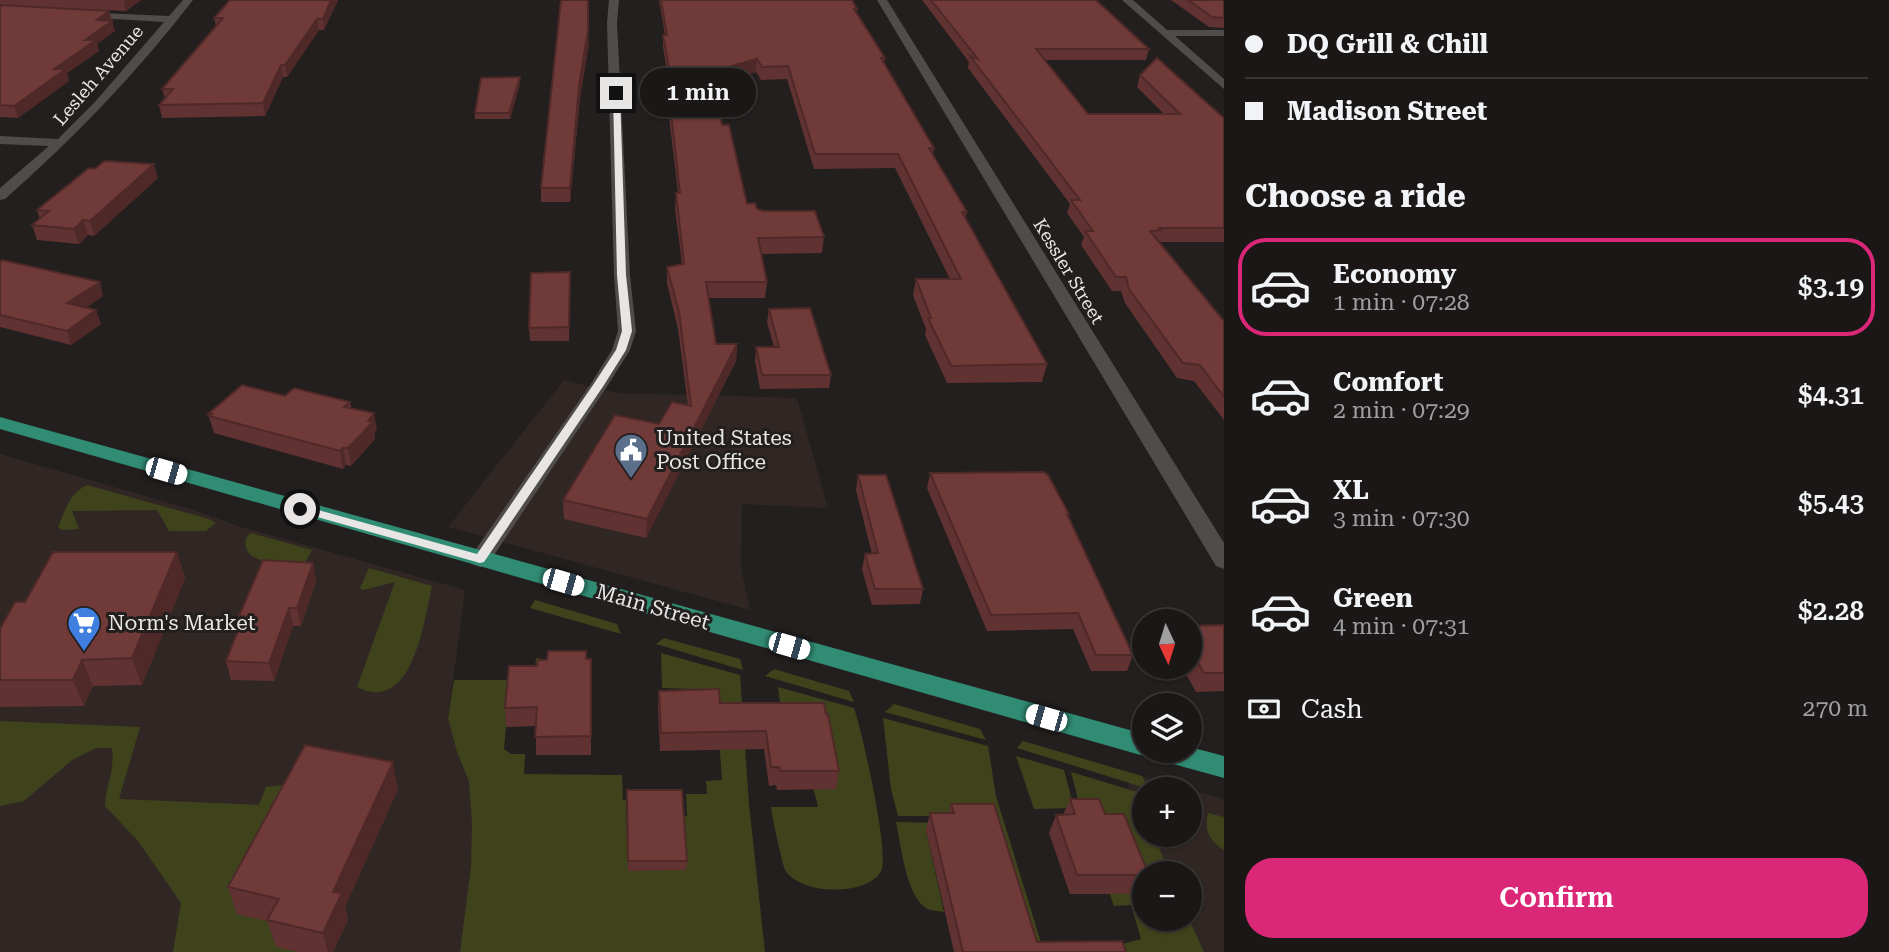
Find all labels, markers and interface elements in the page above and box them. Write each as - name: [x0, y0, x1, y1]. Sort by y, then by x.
- street label: Lesleh Avenue: [49, 21, 147, 129]
- text: DQ Grill & Chill: [1287, 29, 1488, 59]
- callout: 1 min: [640, 68, 756, 118]
- route end: [600, 77, 632, 109]
- text: 1 min: [666, 79, 730, 106]
- text: Madison Street: [1287, 96, 1487, 126]
- text: Choose a ride: [1245, 177, 1466, 215]
- street label: Kessler Street: [1029, 215, 1109, 328]
- icon: car: [1249, 256, 1312, 319]
- text: Economy: [1333, 259, 1456, 289]
- text: $3.19: [1798, 272, 1864, 302]
- text: 1 min · 07:28: [1333, 289, 1470, 316]
- icon: car: [1249, 364, 1312, 427]
- text: Comfort: [1333, 367, 1443, 397]
- text: $4.31: [1798, 380, 1864, 410]
- text: 2 min · 07:29: [1333, 397, 1470, 424]
- place label: United States Post Office: [656, 426, 792, 474]
- public building icon: United States Post Office: [612, 431, 650, 480]
- car: [143, 455, 190, 487]
- icon: car: [1249, 472, 1312, 535]
- text: XL: [1333, 475, 1369, 505]
- text: $5.43: [1798, 488, 1864, 518]
- route start: [284, 493, 316, 525]
- text: 3 min · 07:30: [1333, 505, 1470, 532]
- car: [540, 566, 587, 598]
- street label: Main Street: [593, 579, 713, 635]
- icon: car: [1249, 580, 1312, 643]
- text: Green: [1333, 583, 1413, 613]
- text: $2.28: [1798, 596, 1864, 626]
- supermarket icon: Norm's Market: [65, 604, 103, 653]
- north arrow: [1132, 609, 1202, 679]
- map controls: [1132, 609, 1202, 931]
- place label: Norm's Market: [108, 611, 256, 635]
- text: 4 min · 07:31: [1333, 613, 1470, 640]
- car: [766, 630, 813, 662]
- icon: cash: [1245, 690, 1283, 728]
- button: layers: [1132, 693, 1202, 763]
- text: Cash: [1301, 694, 1363, 724]
- text: 270 m: [1803, 695, 1868, 722]
- car: [1023, 702, 1070, 734]
- button: +: [1132, 777, 1202, 847]
- button: Confirm: [1245, 858, 1868, 938]
- button: −: [1132, 861, 1202, 931]

